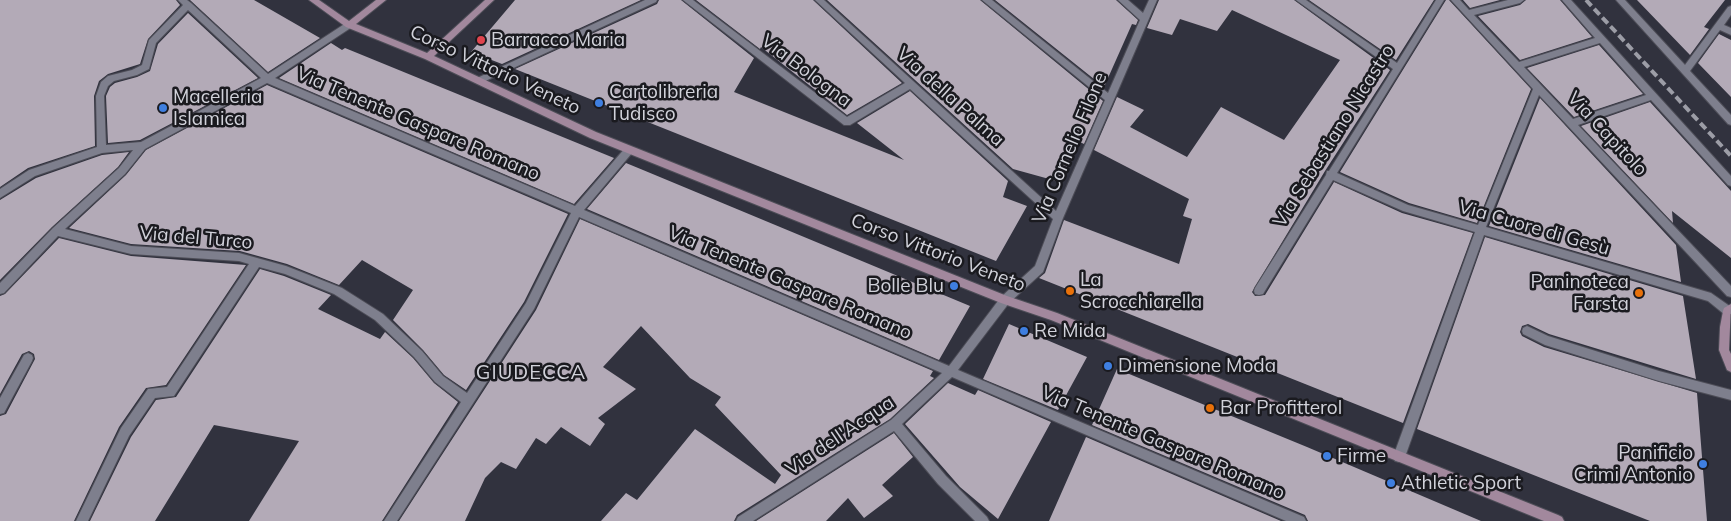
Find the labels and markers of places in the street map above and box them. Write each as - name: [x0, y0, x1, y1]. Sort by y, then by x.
- place label: Barracco Maria: [491, 29, 625, 51]
- marker: Barracco Maria: [475, 34, 487, 46]
- place label: Cartolibreria Tudisco: [609, 81, 718, 125]
- place label: Macelleria Islamica: [173, 86, 262, 130]
- marker: Cartolibreria Tudisco: [593, 97, 605, 109]
- marker: Macelleria Islamica: [157, 102, 169, 114]
- place label: La Scrocchiarella: [1080, 269, 1202, 313]
- place label: Paninoteca Farsta: [1531, 271, 1629, 315]
- place label: Bolle Blu: [867, 275, 944, 297]
- marker: Bolle Blu: [948, 280, 960, 292]
- marker: La Scrocchiarella: [1064, 285, 1076, 297]
- marker: Paninoteca Farsta: [1633, 287, 1645, 299]
- place label: Re Mida: [1034, 320, 1106, 342]
- marker: Re Mida: [1018, 325, 1030, 337]
- place label: Dimensione Moda: [1118, 355, 1276, 377]
- marker: Dimensione Moda: [1102, 360, 1114, 372]
- place label: Bar Profitterol: [1220, 397, 1342, 419]
- marker: Bar Profitterol: [1204, 402, 1216, 414]
- place label: Panificio Crimi Antonio: [1573, 442, 1693, 486]
- place label: Firme: [1337, 445, 1386, 467]
- marker: Firme: [1321, 450, 1333, 462]
- marker: Panificio Crimi Antonio: [1697, 458, 1709, 470]
- place label: Athletic Sport: [1401, 472, 1521, 494]
- marker: Athletic Sport: [1385, 477, 1397, 489]

